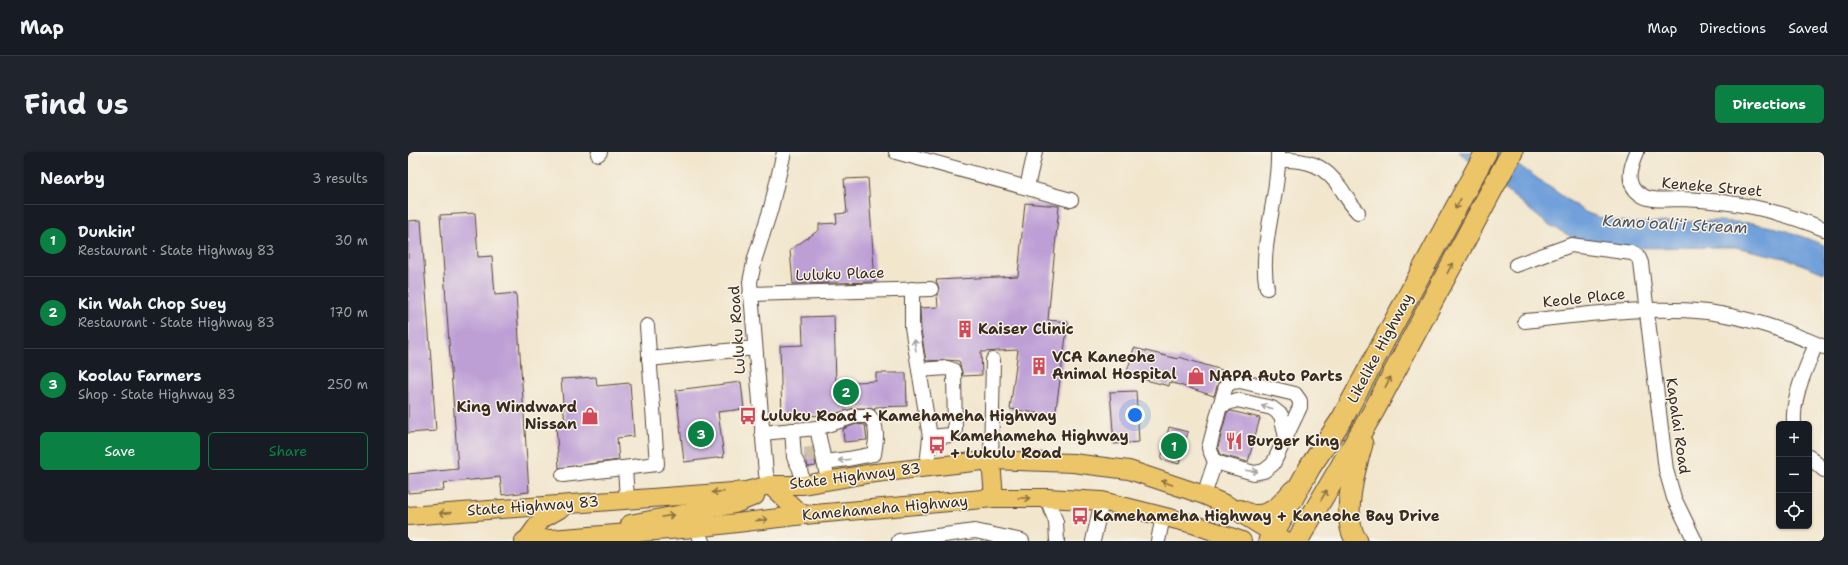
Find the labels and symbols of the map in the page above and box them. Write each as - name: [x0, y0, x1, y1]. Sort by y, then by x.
- street label: Keneke Street: [1661, 173, 1763, 201]
- one-way arrow: [1453, 198, 1461, 210]
- water label: Kamoʻoaliʻi Stream: [1602, 210, 1748, 238]
- street label: Luluku Place: [795, 262, 885, 286]
- one-way arrow: [1447, 262, 1454, 274]
- street label: Keole Place: [1542, 284, 1626, 312]
- street label: Luluku Road: [724, 285, 750, 375]
- street label: Likelike Highway: [1343, 289, 1417, 407]
- building icon: Kaiser Clinic: [955, 319, 975, 339]
- place label: Kaiser Clinic: [978, 319, 1074, 339]
- one-way arrow: [911, 339, 919, 352]
- place label: VCA Kaneohe Animal Hospital: [1052, 347, 1177, 384]
- building icon: VCA Kaneohe Animal Hospital: [1029, 356, 1049, 376]
- shop icon: NAPA Auto Parts: [1186, 366, 1206, 386]
- place label: NAPA Auto Parts: [1209, 366, 1343, 386]
- pin: 2: [833, 377, 859, 407]
- one-way arrow: [1385, 377, 1393, 389]
- street label: Kapalai Road: [1661, 377, 1695, 476]
- place label: King Windward Nissan: [456, 397, 577, 434]
- one-way arrow: [1261, 403, 1274, 410]
- your location: [1125, 405, 1145, 425]
- shop icon: King Windward Nissan: [580, 406, 600, 426]
- bus stop icon: Luluku Road + Kamehameha Highway: [738, 406, 758, 426]
- place label: Luluku Road + Kamehameha Highway: [761, 406, 1057, 426]
- pin: 3: [688, 419, 714, 449]
- place label: Kamehameha Highway + Lukulu Road: [950, 426, 1129, 463]
- pin: 1: [1161, 431, 1187, 461]
- restaurant icon: Burger King: [1224, 431, 1244, 451]
- place label: Burger King: [1247, 431, 1340, 451]
- bus stop icon: Kamehameha Highway + Lukulu Road: [927, 435, 947, 455]
- one-way arrow: [838, 456, 851, 464]
- street label: State Highway 83: [788, 458, 922, 494]
- one-way arrow: [1246, 468, 1259, 475]
- one-way arrow: [1161, 479, 1174, 486]
- one-way arrow: [712, 489, 725, 496]
- one-way arrow: [1320, 489, 1328, 501]
- street label: State Highway 83: [466, 491, 600, 521]
- street label: Kamehameha Highway: [801, 491, 969, 525]
- one-way arrow: [1017, 494, 1030, 502]
- bus stop icon: Kamehameha Highway + Kaneohe Bay Drive: [1070, 506, 1090, 526]
- place label: Kamehameha Highway + Kaneohe Bay Drive: [1093, 506, 1440, 526]
- one-way arrow: [439, 509, 452, 517]
- one-way arrow: [661, 512, 674, 520]
- one-way arrow: [755, 516, 768, 524]

